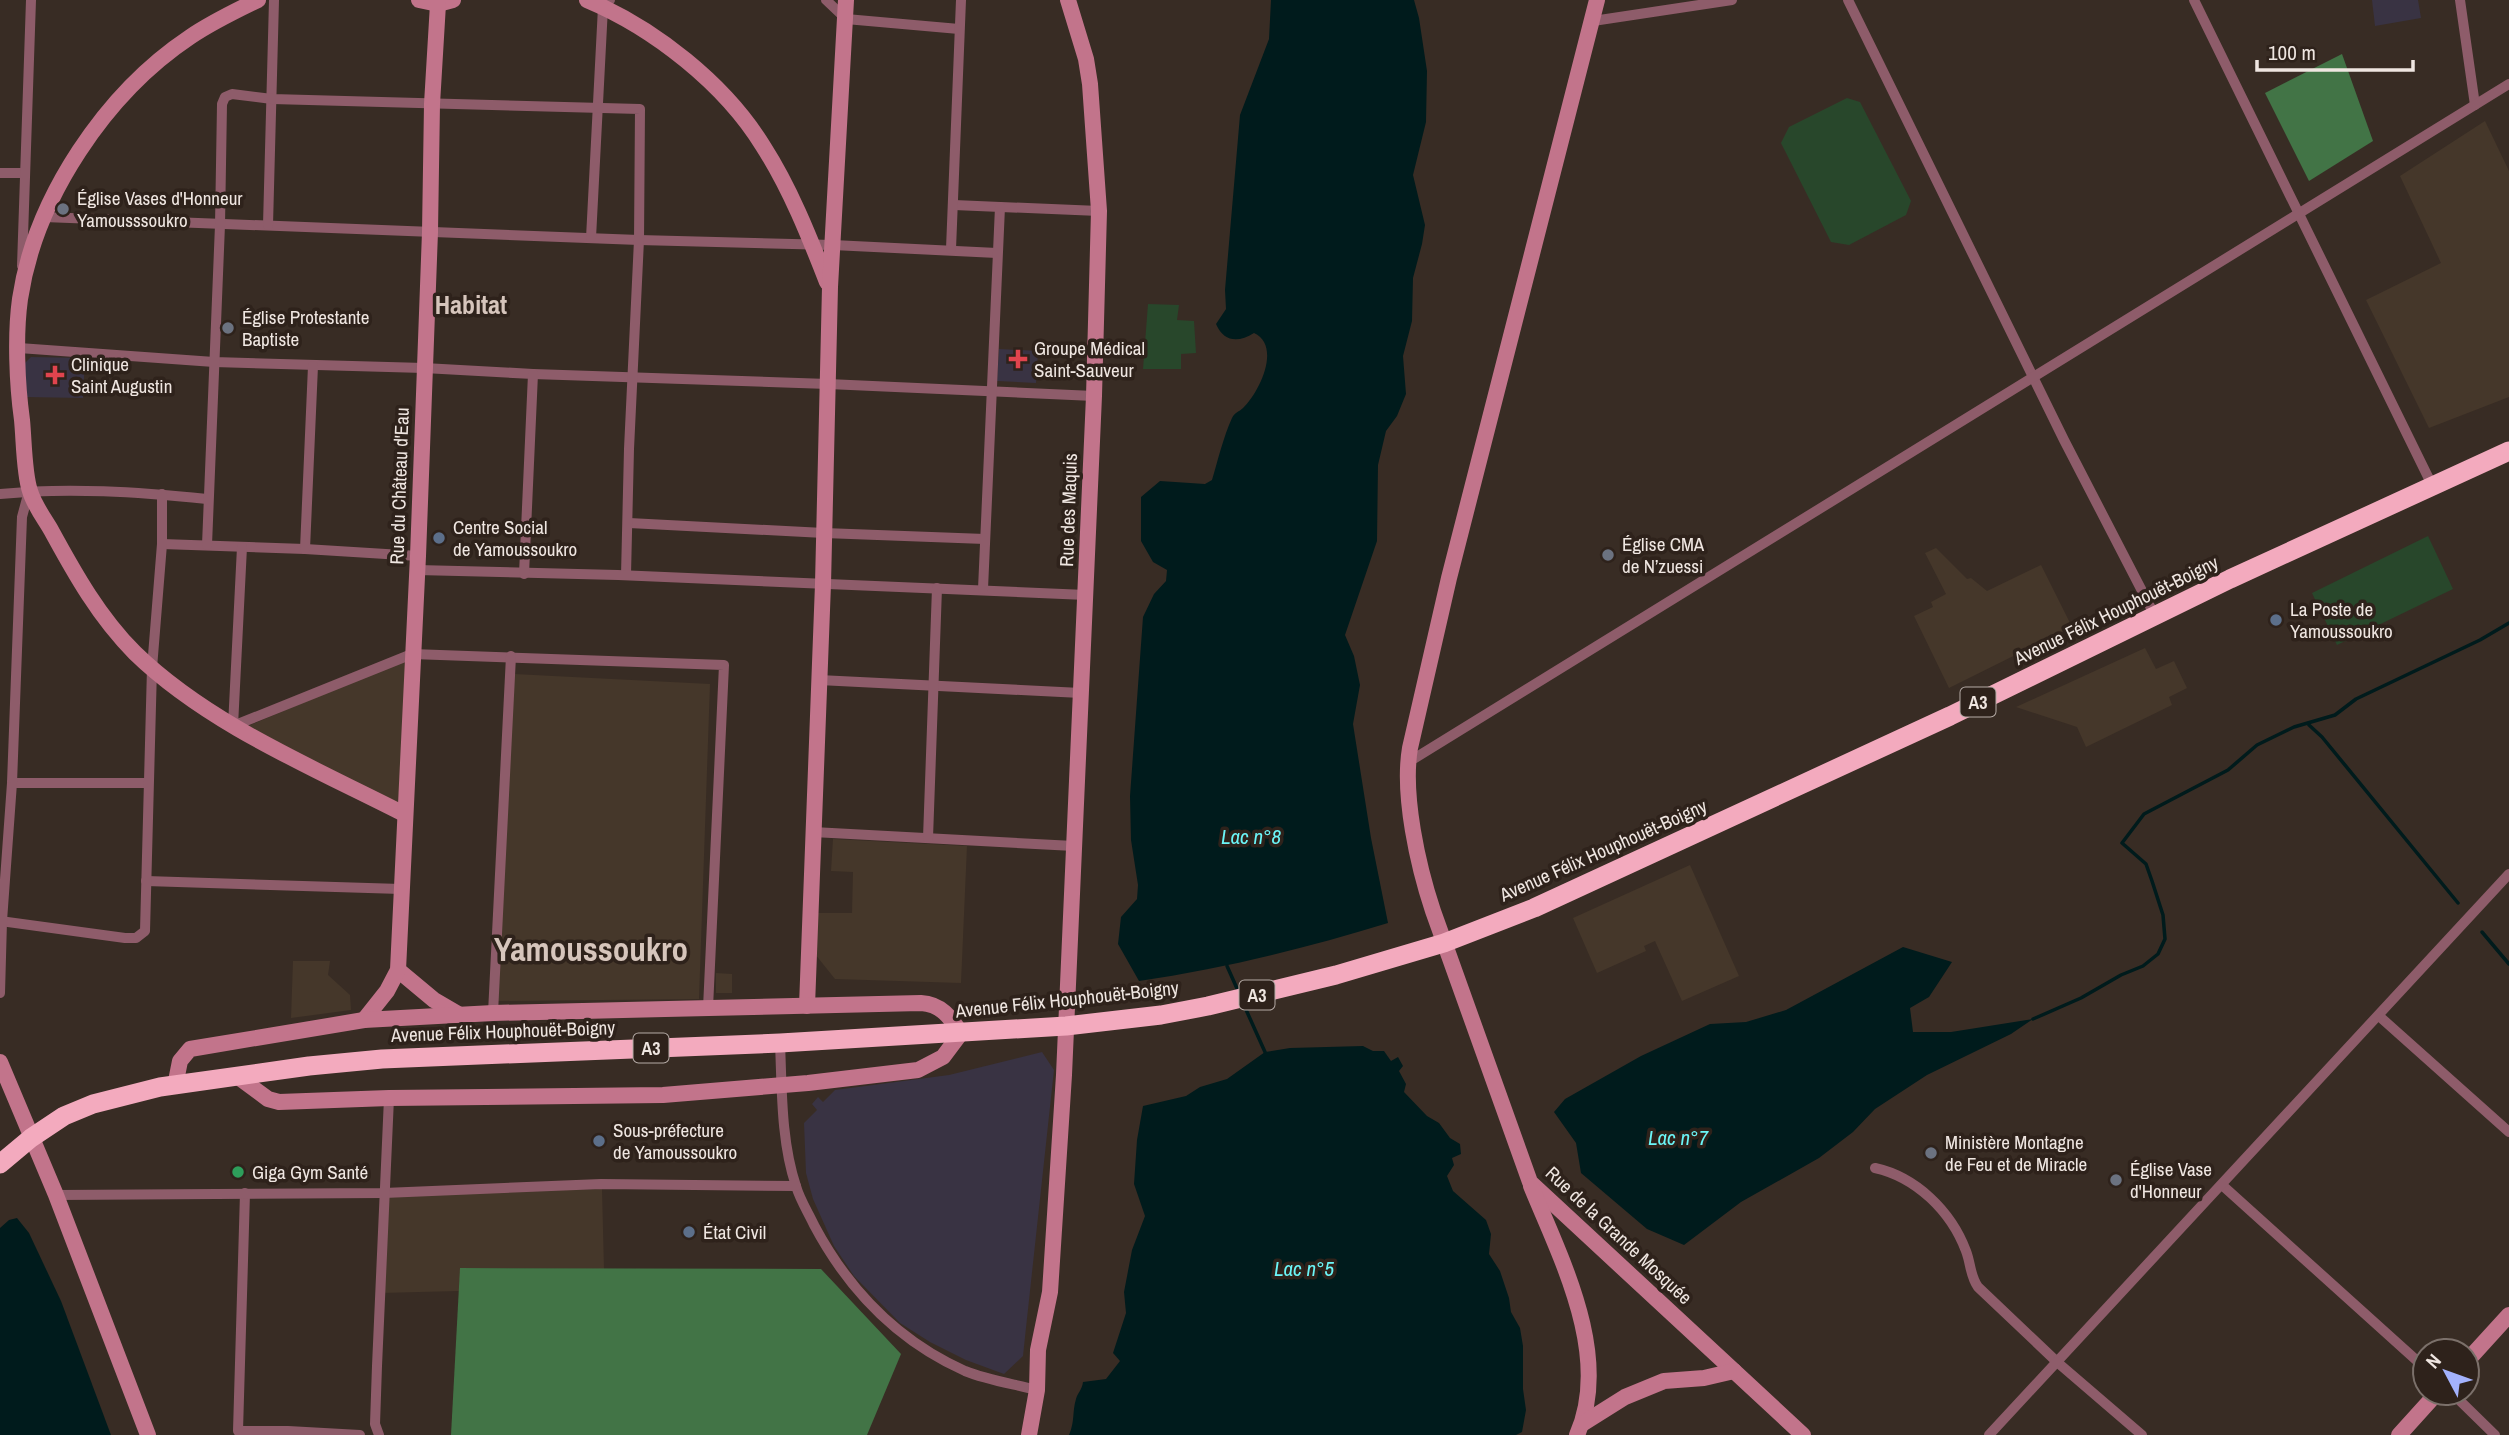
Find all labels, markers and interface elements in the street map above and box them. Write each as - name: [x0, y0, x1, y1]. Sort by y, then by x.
- scale bar: [2257, 28, 2413, 72]
- text: 100 m: [2268, 38, 2316, 67]
- place label: Église Vases d'Honneur Yamousssoukro: [77, 185, 243, 233]
- marker: Église Vases d'Honneur Yamousssoukro: [55, 201, 71, 217]
- district label: Habitat: [435, 287, 507, 322]
- place label: Église Protestante Baptiste: [242, 304, 369, 352]
- marker: Église Protestante Baptiste: [220, 320, 236, 336]
- place label: Groupe Médical Saint-Sauveur: [1034, 335, 1145, 383]
- marker: Groupe Médical Saint-Sauveur: [1008, 349, 1028, 369]
- place label: Clinique Saint Augustin: [71, 351, 172, 399]
- marker: Clinique Saint Augustin: [45, 365, 65, 385]
- street label: Rue du Château d'Eau: [383, 407, 415, 565]
- street label: Rue des Maquis: [1053, 453, 1083, 567]
- place label: Centre Social de Yamoussoukro: [453, 514, 577, 562]
- marker: Centre Social de Yamoussoukro: [431, 530, 447, 546]
- place label: Église CMA de N’zuessi: [1622, 531, 1705, 579]
- marker: Église CMA de N’zuessi: [1600, 547, 1616, 563]
- street label: Avenue Félix Houphouët-Boigny: [2009, 549, 2223, 671]
- place label: La Poste de Yamoussoukro: [2290, 596, 2393, 644]
- marker: La Poste de Yamoussoukro: [2268, 612, 2284, 628]
- road number: A3: [1960, 688, 1996, 716]
- street label: Avenue Félix Houphouët-Boigny: [1494, 792, 1711, 908]
- water label: Lac n°8: [1221, 822, 1281, 851]
- district label: Yamoussoukro: [494, 927, 688, 971]
- street label: Avenue Félix Houphouët-Boigny: [953, 974, 1180, 1024]
- road number: A3: [1240, 980, 1274, 1010]
- street label: Avenue Félix Houphouët-Boigny: [390, 1014, 616, 1048]
- road number: A3: [634, 1034, 668, 1063]
- place label: Sous-préfecture de Yamoussoukro: [613, 1117, 737, 1165]
- water label: Lac n°7: [1648, 1123, 1709, 1152]
- place label: Ministère Montagne de Feu et de Miracle: [1945, 1129, 2087, 1177]
- marker: Sous-préfecture de Yamoussoukro: [591, 1133, 607, 1149]
- marker: Ministère Montagne de Feu et de Miracle: [1923, 1145, 1939, 1161]
- place label: Église Vase d'Honneur: [2130, 1156, 2212, 1204]
- place label: Giga Gym Santé: [252, 1159, 368, 1185]
- street label: Rue de la Grande Mosquée: [1540, 1160, 1698, 1310]
- marker: Giga Gym Santé: [230, 1164, 246, 1180]
- marker: Église Vase d'Honneur: [2108, 1172, 2124, 1188]
- place label: État Civil: [703, 1219, 766, 1245]
- marker: État Civil: [681, 1224, 697, 1240]
- water label: Lac n°5: [1274, 1254, 1334, 1283]
- north arrow: [2411, 1337, 2481, 1407]
- text: N: [2420, 1348, 2447, 1374]

